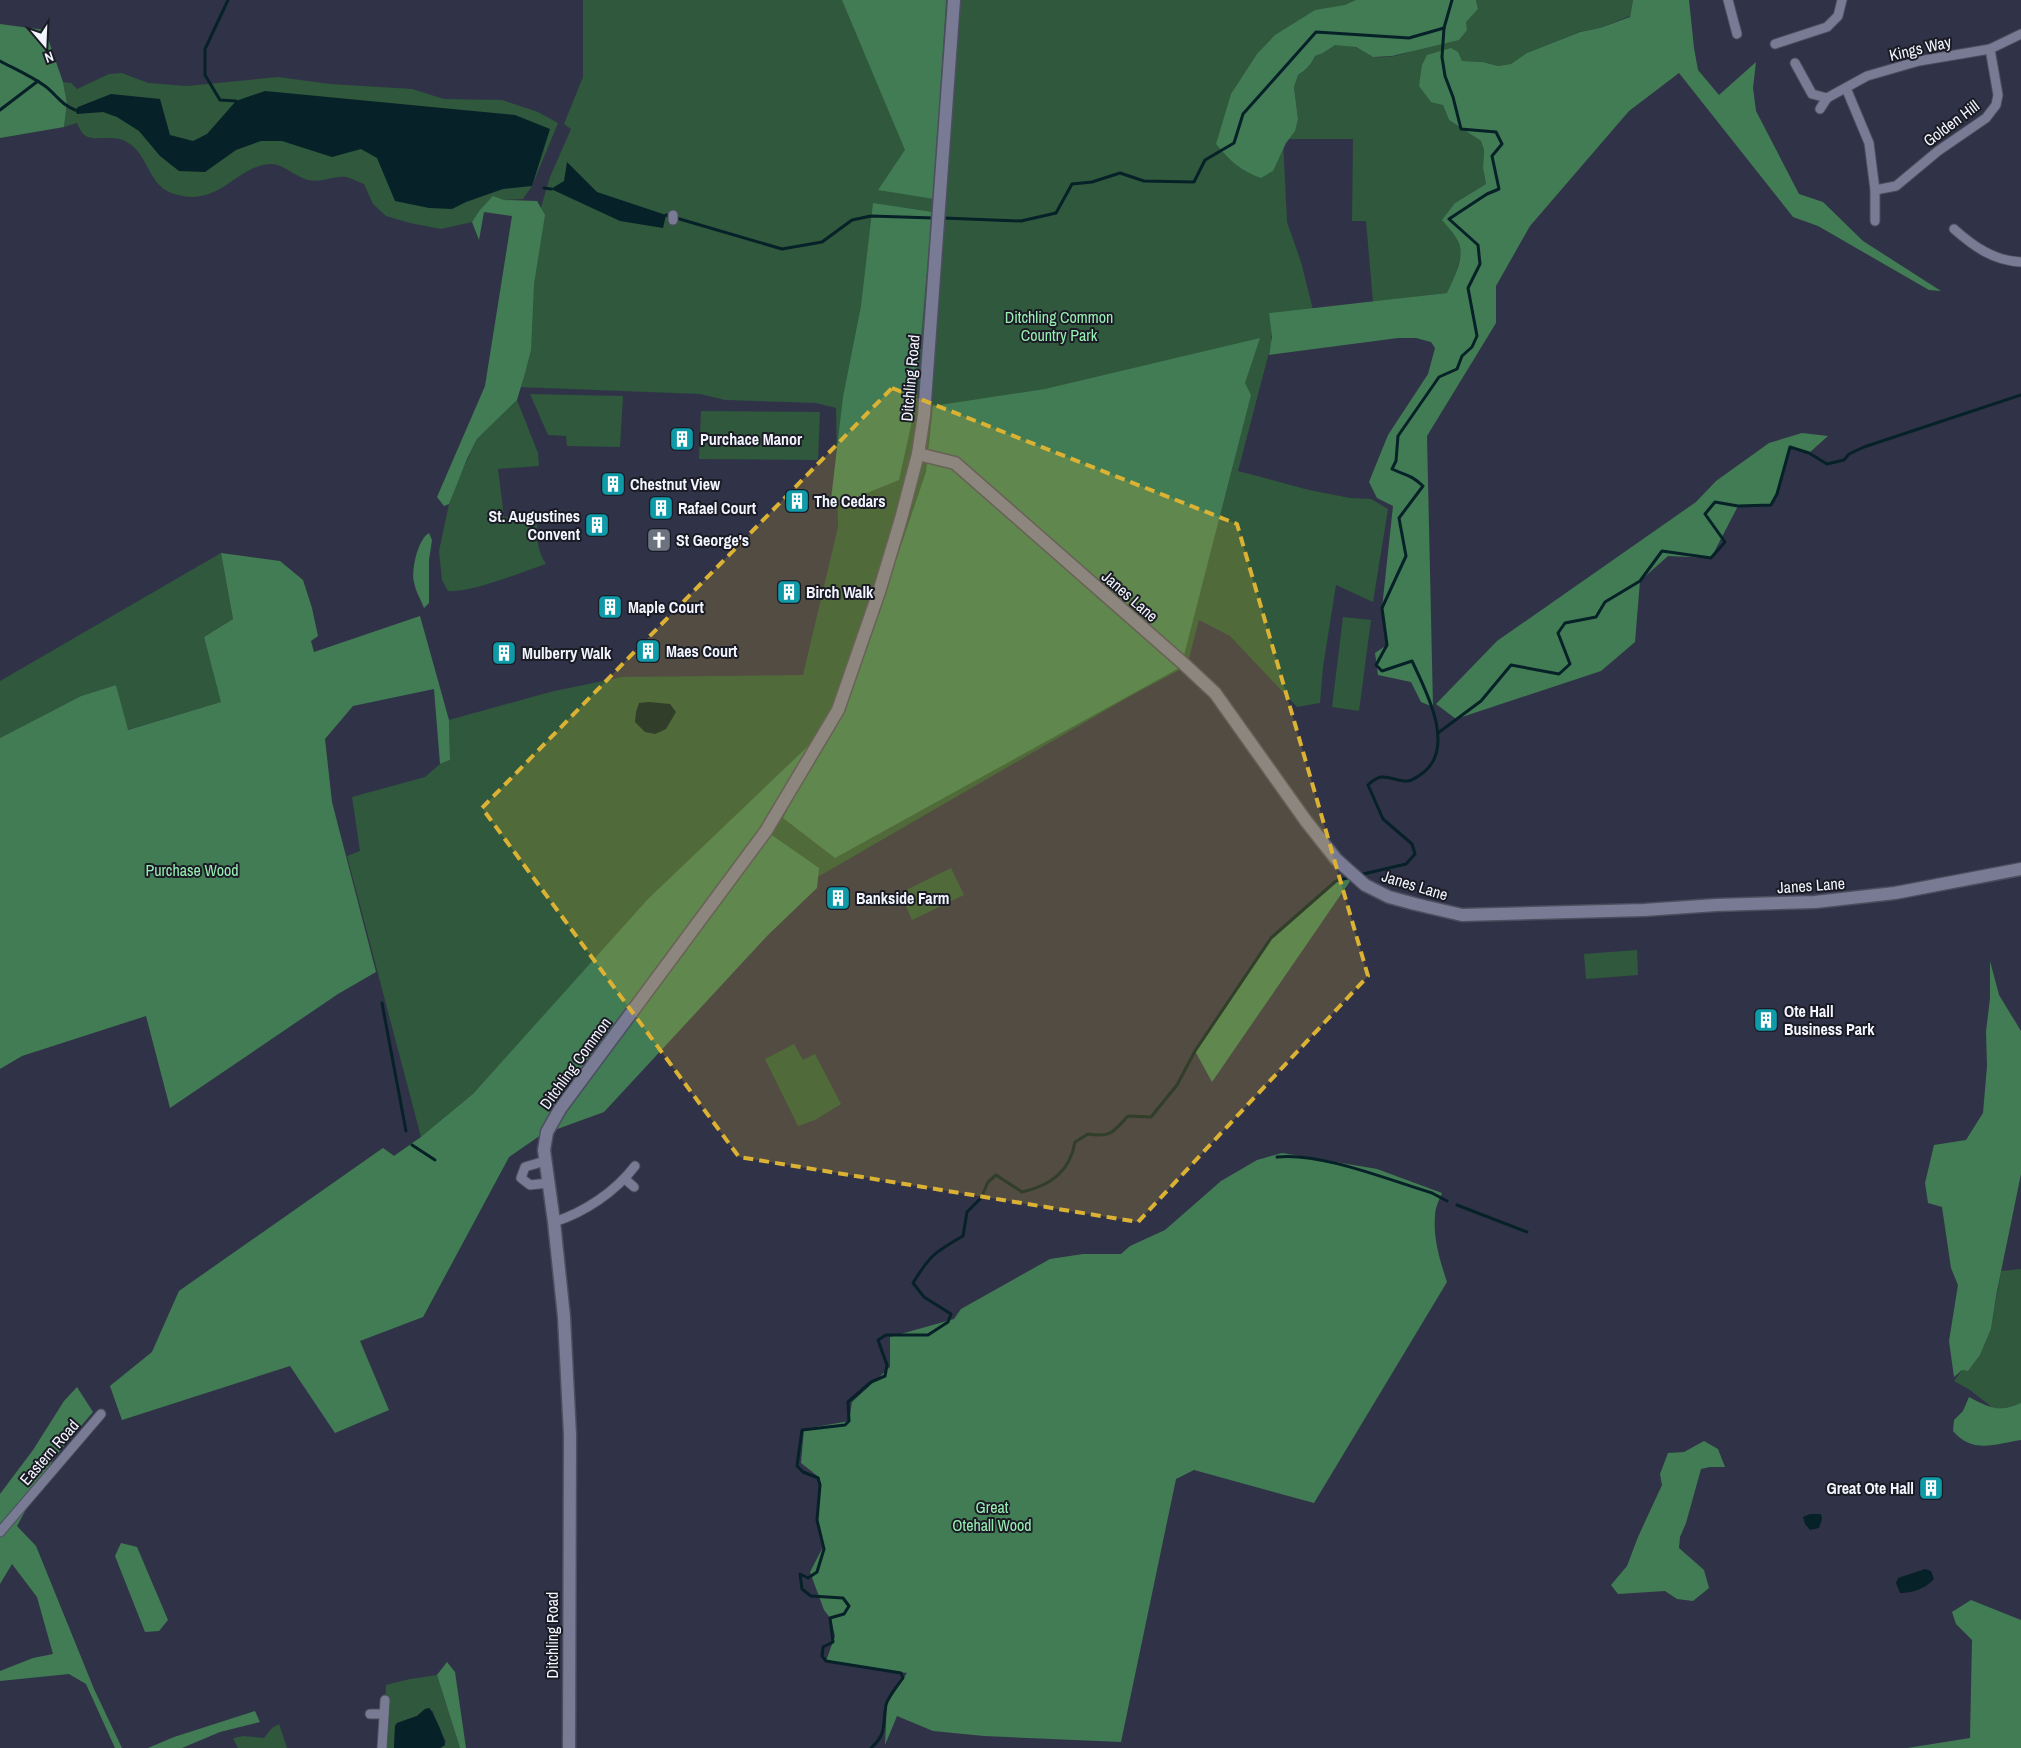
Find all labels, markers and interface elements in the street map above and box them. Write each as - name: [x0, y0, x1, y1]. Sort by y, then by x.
- north arrow: [20, 20, 70, 70]
- street label: Kings Way: [1887, 30, 1954, 66]
- text: N: [42, 47, 56, 67]
- street label: Golden Hill: [1918, 95, 1984, 151]
- park label: Ditchling Common Country Park: [1005, 306, 1113, 346]
- street label: Ditchling Road: [895, 334, 925, 422]
- building icon: Purchace Manor: [669, 426, 695, 452]
- place label: Purchace Manor: [700, 428, 803, 450]
- building icon: Chestnut View: [600, 471, 626, 497]
- place label: Chestnut View: [630, 473, 721, 495]
- building icon: The Cedars: [784, 488, 810, 514]
- place label: The Cedars: [814, 490, 885, 512]
- building icon: Rafael Court: [648, 495, 674, 521]
- place label: Rafael Court: [678, 497, 757, 519]
- place label: St. Augustines Convent: [489, 505, 581, 545]
- building icon: St. Augustines Convent: [584, 512, 610, 538]
- church icon: St George's: [646, 527, 672, 553]
- place label: St George's: [676, 529, 749, 551]
- street label: Janes Lane: [1097, 565, 1163, 627]
- building icon: Birch Walk: [776, 579, 802, 605]
- place label: Birch Walk: [806, 581, 874, 603]
- building icon: Maple Court: [597, 594, 623, 620]
- place label: Maple Court: [628, 596, 704, 618]
- building icon: Maes Court: [635, 638, 661, 664]
- building icon: Mulberry Walk: [491, 640, 517, 666]
- place label: Maes Court: [666, 640, 738, 662]
- place label: Mulberry Walk: [522, 642, 612, 664]
- park label: Purchase Wood: [145, 859, 239, 881]
- street label: Janes Lane: [1379, 865, 1451, 905]
- street label: Janes Lane: [1776, 872, 1846, 898]
- building icon: Bankside Farm: [825, 885, 851, 911]
- place label: Bankside Farm: [856, 887, 949, 909]
- place label: Ote Hall Business Park: [1784, 1000, 1875, 1040]
- building icon: Ote Hall Business Park: [1753, 1007, 1779, 1033]
- street label: Ditchling Common: [534, 1013, 616, 1113]
- street label: Eastern Road: [14, 1415, 84, 1489]
- building icon: Great Ote Hall: [1918, 1475, 1944, 1501]
- place label: Great Ote Hall: [1826, 1477, 1914, 1499]
- park label: Great Otehall Wood: [952, 1496, 1032, 1536]
- street label: Ditchling Road: [541, 1592, 563, 1678]

